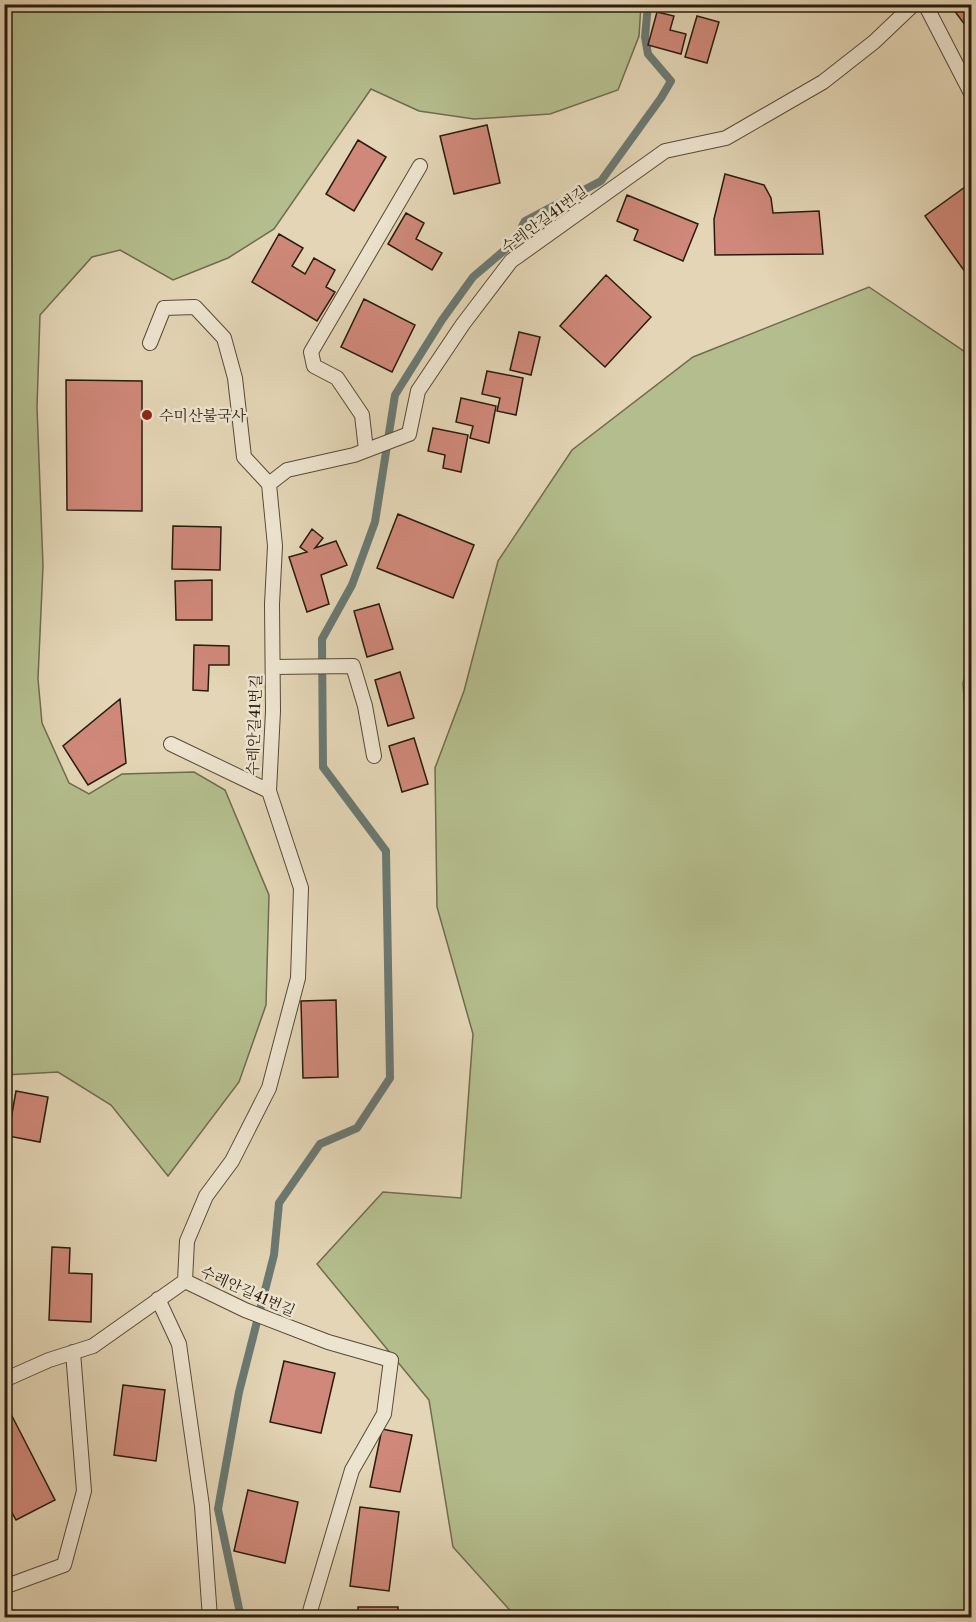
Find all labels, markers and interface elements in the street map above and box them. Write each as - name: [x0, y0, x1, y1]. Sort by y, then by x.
- street label: 수레안길41번길: [497, 181, 591, 257]
- place label: 수미산불국사: [159, 406, 246, 425]
- marker: 수미산불국사: [140, 408, 154, 422]
- street label: 수레안길41번길: [243, 674, 265, 776]
- street label: 수레안길41번길: [198, 1262, 298, 1320]

